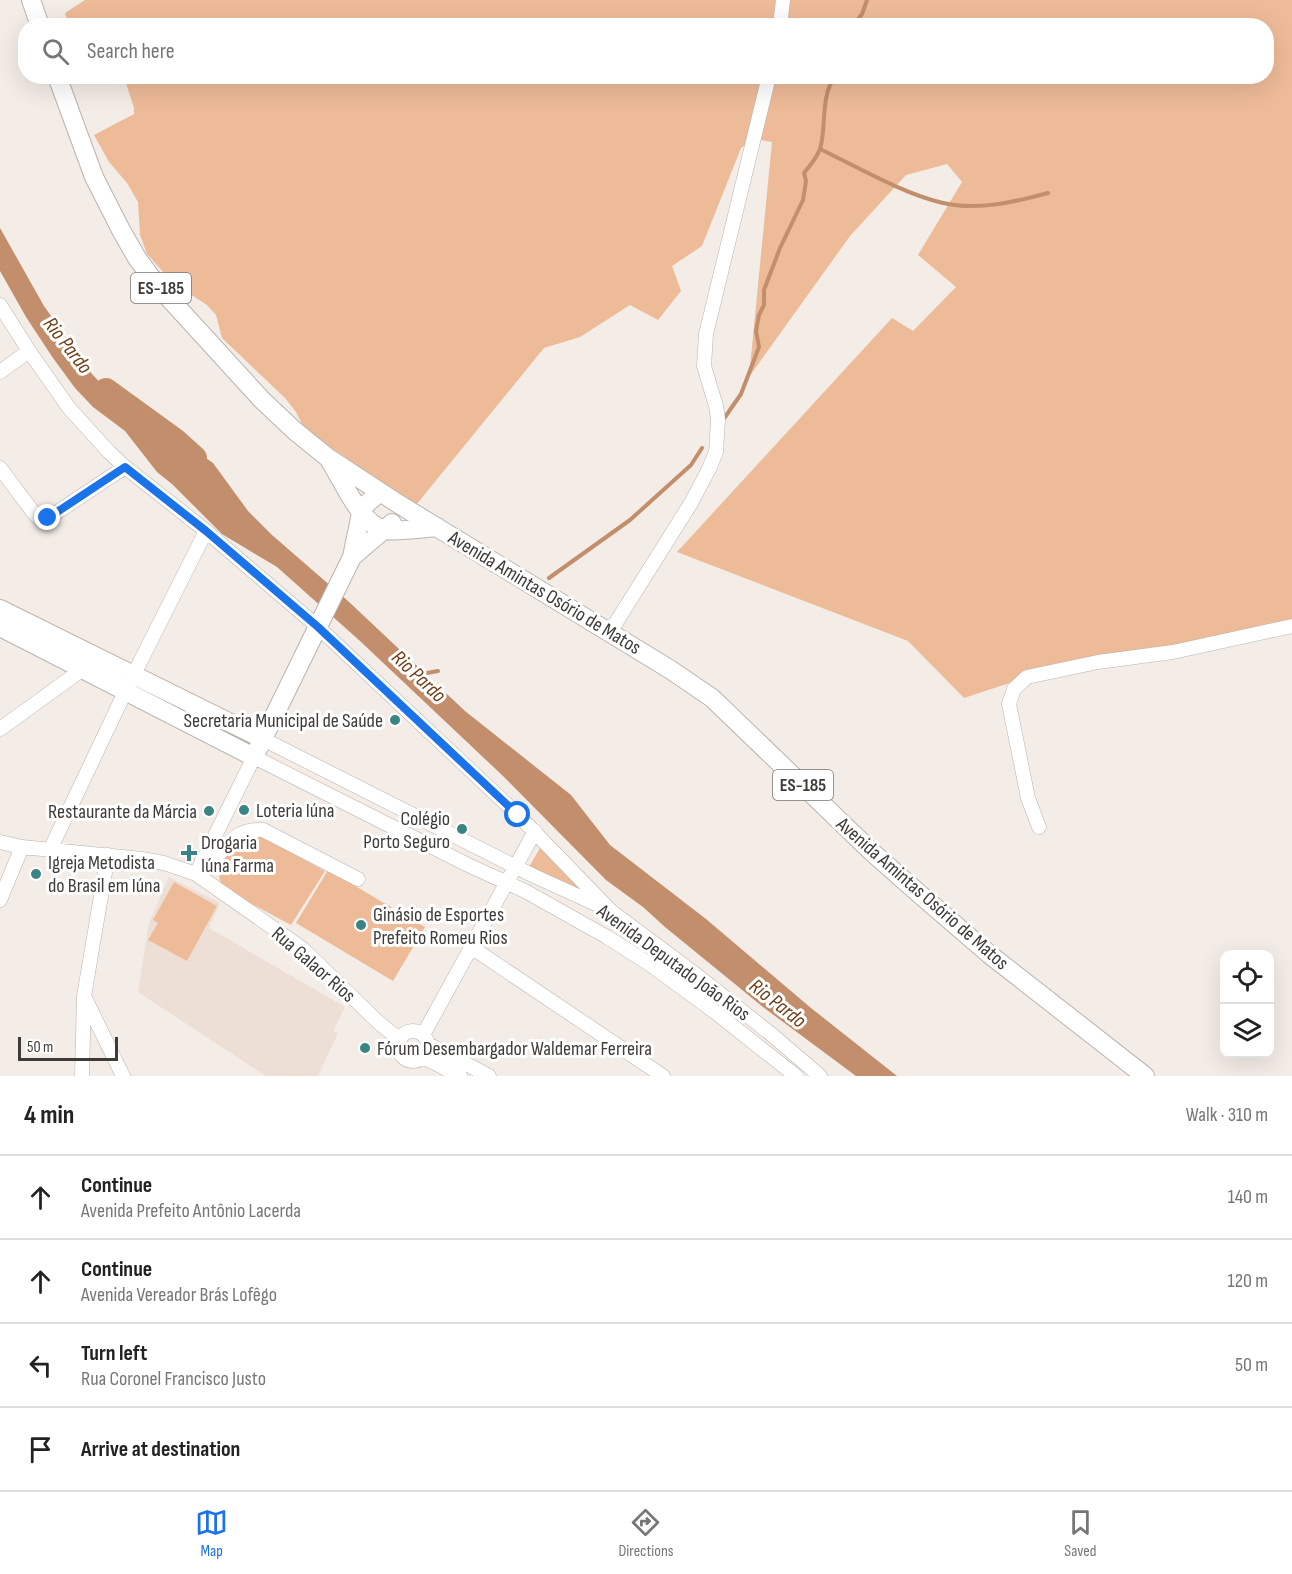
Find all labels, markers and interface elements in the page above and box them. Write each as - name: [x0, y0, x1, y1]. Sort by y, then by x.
- search box: [18, 18, 1274, 84]
- icon: search: [39, 35, 72, 68]
- text: Search here: [87, 38, 174, 65]
- road number: ES-185: [131, 273, 191, 303]
- water label: Rio Pardo: [38, 312, 98, 379]
- route end: [34, 504, 60, 530]
- street label: Avenida Amintas Osório de Matos: [443, 525, 645, 660]
- water label: Rio Pardo: [386, 645, 451, 708]
- place label: Secretaria Municipal de Saúde: [183, 709, 383, 733]
- marker: Secretaria Municipal de Saúde: [388, 713, 402, 727]
- road number: ES-185: [773, 770, 833, 800]
- place label: Loteria Iúna: [256, 799, 334, 823]
- place label: Restaurante da Márcia: [48, 800, 197, 824]
- route start: [504, 801, 530, 827]
- marker: Loteria Iúna: [237, 803, 251, 817]
- marker: Restaurante da Márcia: [202, 804, 216, 818]
- place label: Colégio Porto Seguro: [363, 807, 450, 854]
- street label: Avenida Amintas Osório de Matos: [830, 812, 1013, 975]
- marker: Colégio Porto Seguro: [455, 822, 469, 836]
- place label: Drogaria Iúna Farma: [201, 831, 274, 878]
- marker: Drogaria Iúna Farma: [182, 846, 196, 860]
- place label: Igreja Metodista do Brasil em Iúna: [48, 851, 160, 898]
- marker: Igreja Metodista do Brasil em Iúna: [29, 867, 43, 881]
- street label: Avenida Deputado João Rios: [591, 899, 755, 1026]
- place label: Ginásio de Esportes Prefeito Romeu Rios: [373, 903, 508, 950]
- marker: Ginásio de Esportes Prefeito Romeu Rios: [354, 918, 368, 932]
- street label: Rua Galaor Rios: [267, 922, 360, 1008]
- map controls: [1220, 950, 1274, 1058]
- button: locate: [1220, 950, 1274, 1004]
- water label: Rio Pardo: [744, 974, 811, 1034]
- button: layers: [1220, 1004, 1274, 1058]
- scale bar: [18, 1034, 118, 1062]
- place label: Fórum Desembargador Waldemar Ferreira: [377, 1037, 652, 1061]
- text: 50 m: [27, 1038, 53, 1057]
- marker: Fórum Desembargador Waldemar Ferreira: [358, 1041, 372, 1055]
- text: 4 min: [24, 1100, 74, 1131]
- text: Walk · 310 m: [1186, 1103, 1268, 1127]
- text: Continue: [81, 1172, 152, 1199]
- icon: ahead: [24, 1181, 57, 1214]
- text: 140 m: [1228, 1185, 1268, 1209]
- text: Avenida Prefeito Antônio Lacerda: [81, 1199, 301, 1223]
- text: Continue: [81, 1256, 152, 1283]
- icon: ahead: [24, 1265, 57, 1298]
- text: 120 m: [1228, 1269, 1268, 1293]
- text: Avenida Vereador Brás Lofêgo: [81, 1283, 277, 1307]
- text: Turn left: [81, 1340, 147, 1367]
- icon: left: [24, 1349, 57, 1382]
- text: 50 m: [1235, 1353, 1268, 1377]
- text: Rua Coronel Francisco Justo: [81, 1367, 266, 1391]
- icon: arrive: [24, 1433, 57, 1466]
- text: Arrive at destination: [81, 1436, 240, 1463]
- tab: Map: [195, 1506, 228, 1561]
- tab: Directions: [618, 1506, 674, 1561]
- tab: Saved: [1064, 1506, 1097, 1561]

